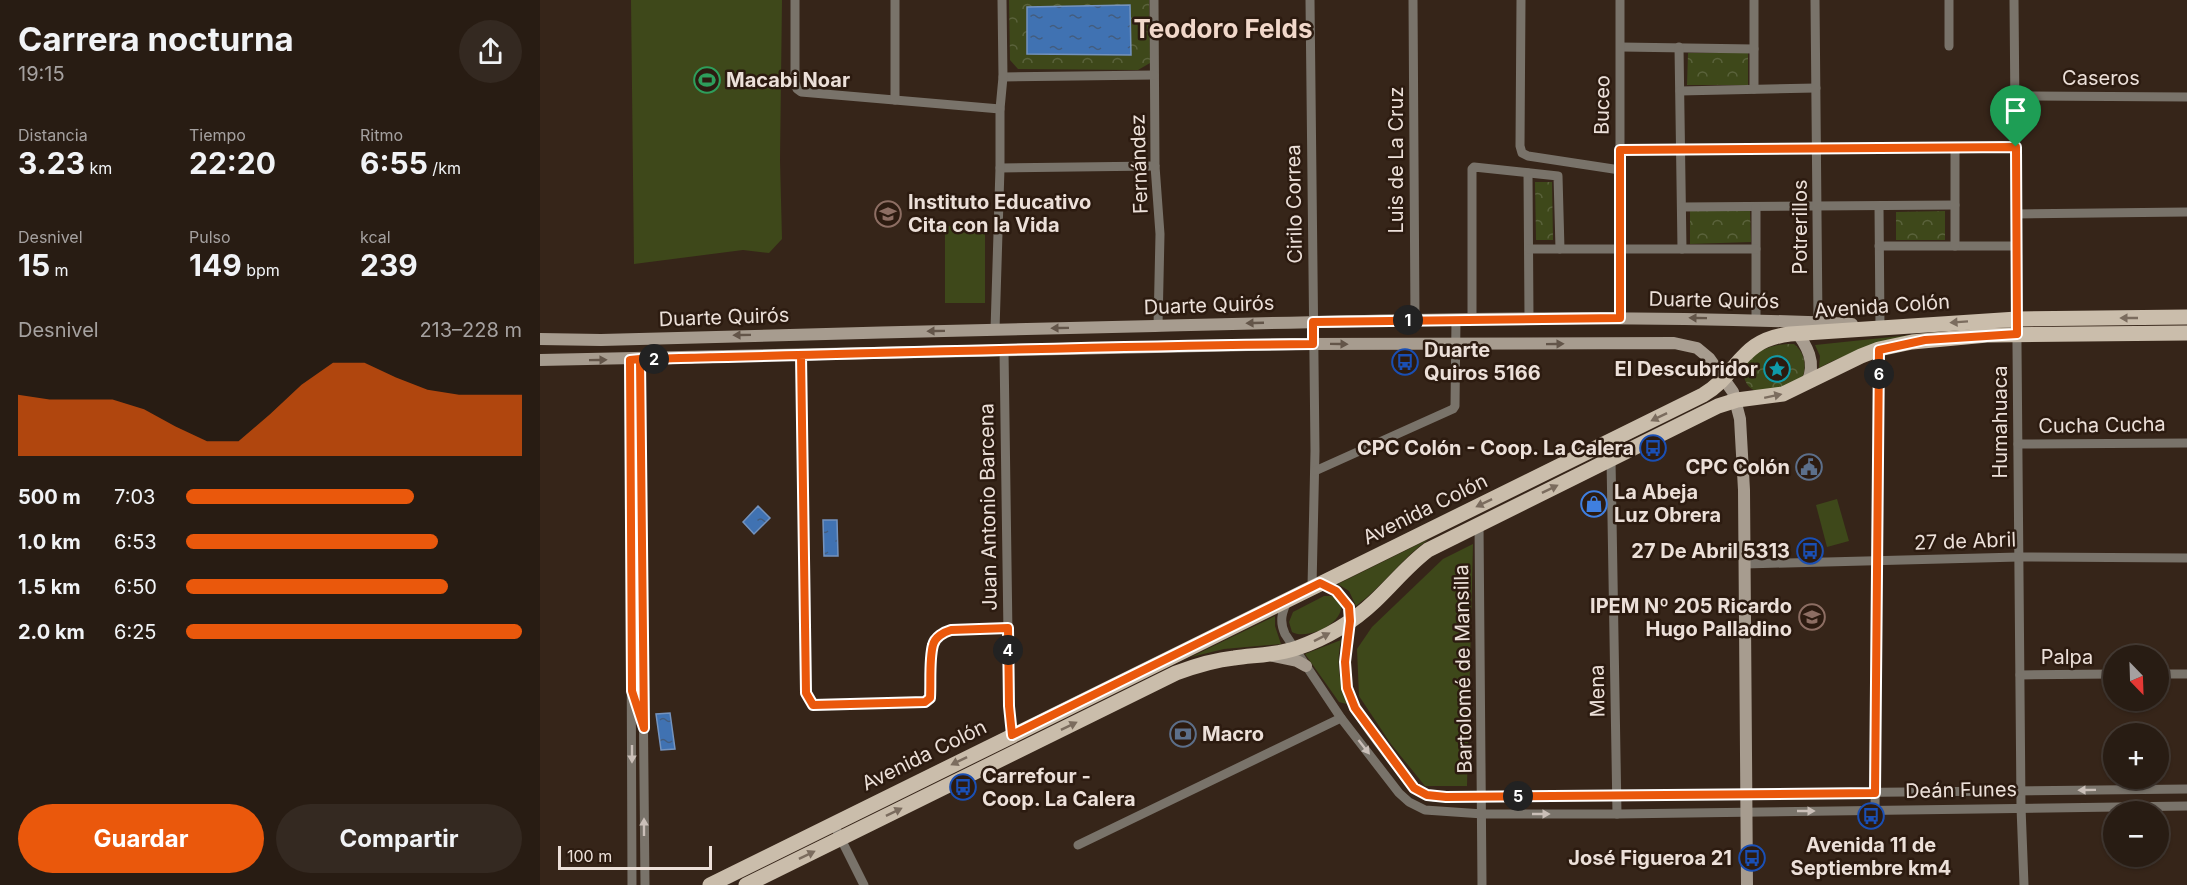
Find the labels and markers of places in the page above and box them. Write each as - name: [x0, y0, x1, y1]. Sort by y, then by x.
- sports icon: Macabi Noar: [692, 65, 722, 95]
- place label: Macabi Noar: [726, 68, 850, 92]
- pin: [1990, 85, 2041, 147]
- place label: Instituto Educativo Cita con la Vida: [908, 190, 1091, 237]
- school or university icon: Instituto Educativo Cita con la Vida: [873, 199, 903, 229]
- pin: 1: [1393, 305, 1423, 335]
- place label: Duarte Quiros 5166: [1424, 338, 1541, 385]
- pin: 2: [639, 344, 669, 374]
- bus stop icon: Duarte Quiros 5166: [1390, 347, 1420, 377]
- place icon: El Descubridor: [1762, 354, 1792, 384]
- place label: El Descubridor: [1615, 357, 1758, 381]
- pin: 6: [1864, 359, 1894, 389]
- bus stop icon: CPC Colón - Coop. La Calera: [1638, 433, 1668, 463]
- place label: CPC Colón - Coop. La Calera: [1357, 436, 1634, 460]
- public building icon: CPC Colón: [1794, 452, 1824, 482]
- place label: CPC Colón: [1686, 455, 1790, 479]
- place label: La Abeja Luz Obrera: [1614, 480, 1721, 527]
- shop icon: La Abeja Luz Obrera: [1579, 489, 1609, 519]
- bus stop icon: 27 De Abril 5313: [1795, 536, 1825, 566]
- place label: 27 De Abril 5313: [1631, 539, 1790, 563]
- place label: IPEM Nº 205 Ricardo Hugo Palladino: [1590, 594, 1792, 641]
- school or university icon: IPEM Nº 205 Ricardo Hugo Palladino: [1797, 602, 1827, 632]
- pin: 4: [993, 635, 1023, 665]
- bank icon: Macro: [1168, 719, 1198, 749]
- place label: Macro: [1202, 722, 1264, 746]
- place label: Carrefour - Coop. La Calera: [982, 764, 1136, 811]
- bus stop icon: Carrefour - Coop. La Calera: [948, 772, 978, 802]
- pin: 5: [1503, 781, 1533, 811]
- bus stop icon: Avenida 11 de Septiembre km4: [1856, 801, 1886, 831]
- place label: Avenida 11 de Septiembre km4: [1791, 833, 1951, 880]
- bus stop icon: José Figueroa 21: [1737, 843, 1767, 873]
- place label: José Figueroa 21: [1568, 846, 1732, 870]

